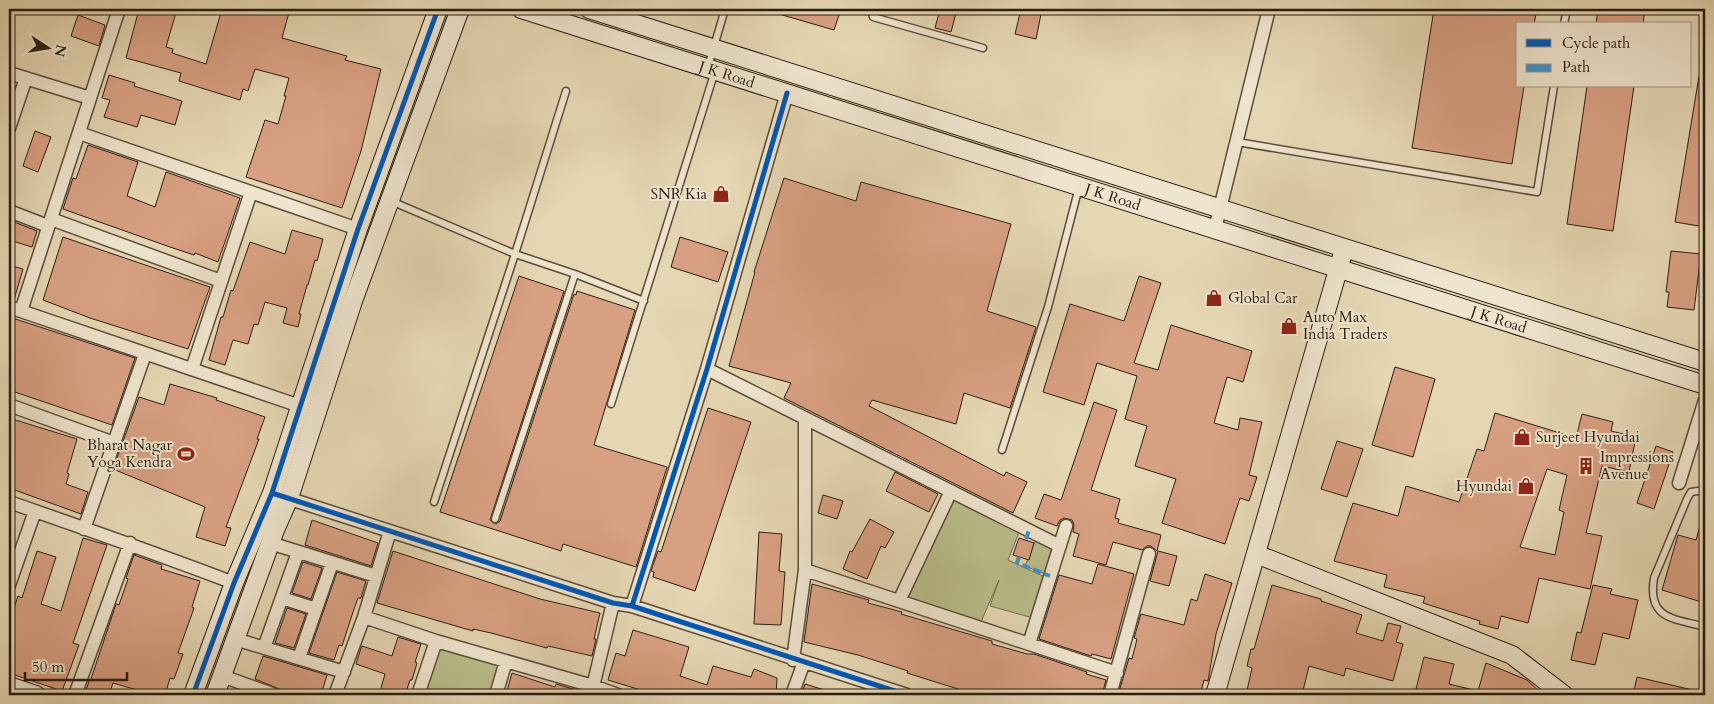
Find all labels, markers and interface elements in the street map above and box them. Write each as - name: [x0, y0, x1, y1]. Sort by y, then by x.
- north arrow: [22, 22, 72, 72]
- legend: [1516, 22, 1692, 88]
- text: Cycle path: [1562, 33, 1631, 53]
- text: N: [50, 43, 71, 59]
- street label: J K Road: [695, 56, 757, 93]
- text: Path: [1562, 57, 1591, 77]
- street label: J K Road: [1081, 178, 1143, 215]
- place label: SNR Kia: [650, 184, 708, 204]
- shop icon: SNR Kia: [711, 184, 731, 204]
- shop icon: Global Car: [1204, 288, 1224, 308]
- place label: Global Car: [1228, 288, 1298, 308]
- street label: J K Road: [1467, 301, 1529, 338]
- place label: Auto Max India Traders: [1303, 307, 1388, 344]
- shop icon: Auto Max India Traders: [1279, 316, 1299, 336]
- shop icon: Surjeet Hyundai: [1512, 427, 1532, 447]
- place label: Surjeet Hyundai: [1536, 427, 1640, 447]
- place label: Bharat Nagar Yoga Kendra: [87, 435, 173, 472]
- sports icon: Bharat Nagar Yoga Kendra: [176, 444, 196, 464]
- place label: Impressions Avenue: [1600, 447, 1674, 484]
- building icon: Impressions Avenue: [1576, 456, 1596, 476]
- place label: Hyundai: [1456, 476, 1512, 496]
- shop icon: Hyundai: [1516, 476, 1536, 496]
- scale bar: [25, 649, 128, 681]
- text: 50 m: [32, 657, 64, 677]

